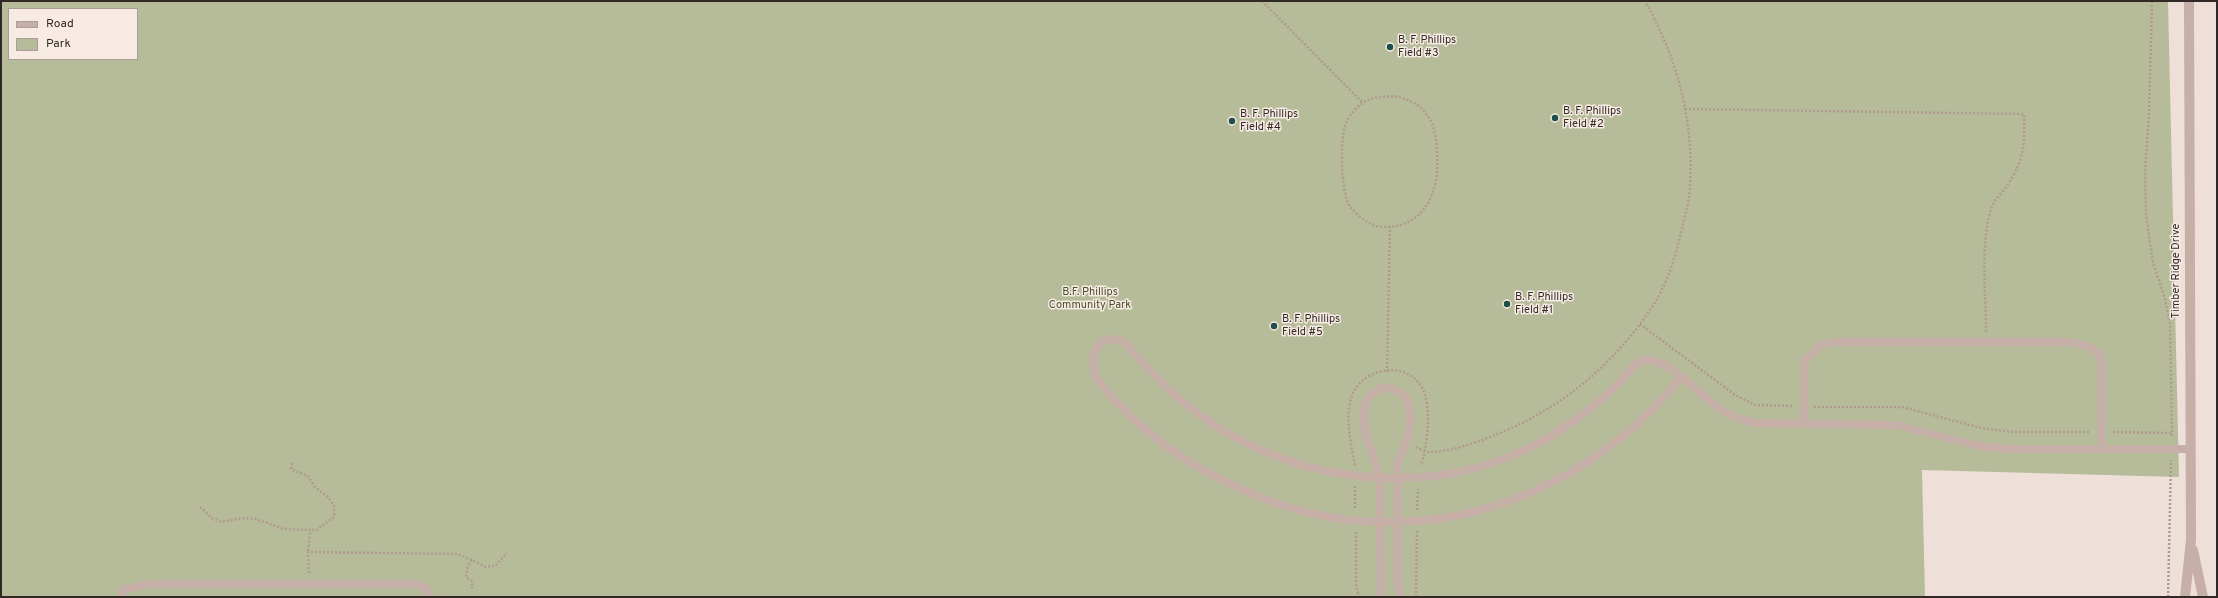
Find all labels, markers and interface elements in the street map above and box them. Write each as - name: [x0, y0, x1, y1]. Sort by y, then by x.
- legend: [8, 8, 138, 60]
- text: Road: [46, 16, 74, 32]
- place label: B. F. Phillips Field #3: [1398, 34, 1456, 60]
- text: Park: [46, 36, 71, 52]
- marker: B. F. Phillips Field #3: [1385, 42, 1395, 52]
- place label: B. F. Phillips Field #2: [1563, 105, 1621, 131]
- place label: B. F. Phillips Field #4: [1240, 108, 1298, 134]
- marker: B. F. Phillips Field #2: [1550, 113, 1560, 123]
- marker: B. F. Phillips Field #4: [1227, 116, 1237, 126]
- street label: Timber Ridge Drive: [2170, 224, 2184, 318]
- park label: B.F. Phillips Community Park: [1049, 286, 1131, 312]
- place label: B. F. Phillips Field #1: [1515, 291, 1573, 317]
- marker: B. F. Phillips Field #1: [1502, 299, 1512, 309]
- place label: B. F. Phillips Field #5: [1282, 313, 1340, 339]
- marker: B. F. Phillips Field #5: [1269, 321, 1279, 331]

